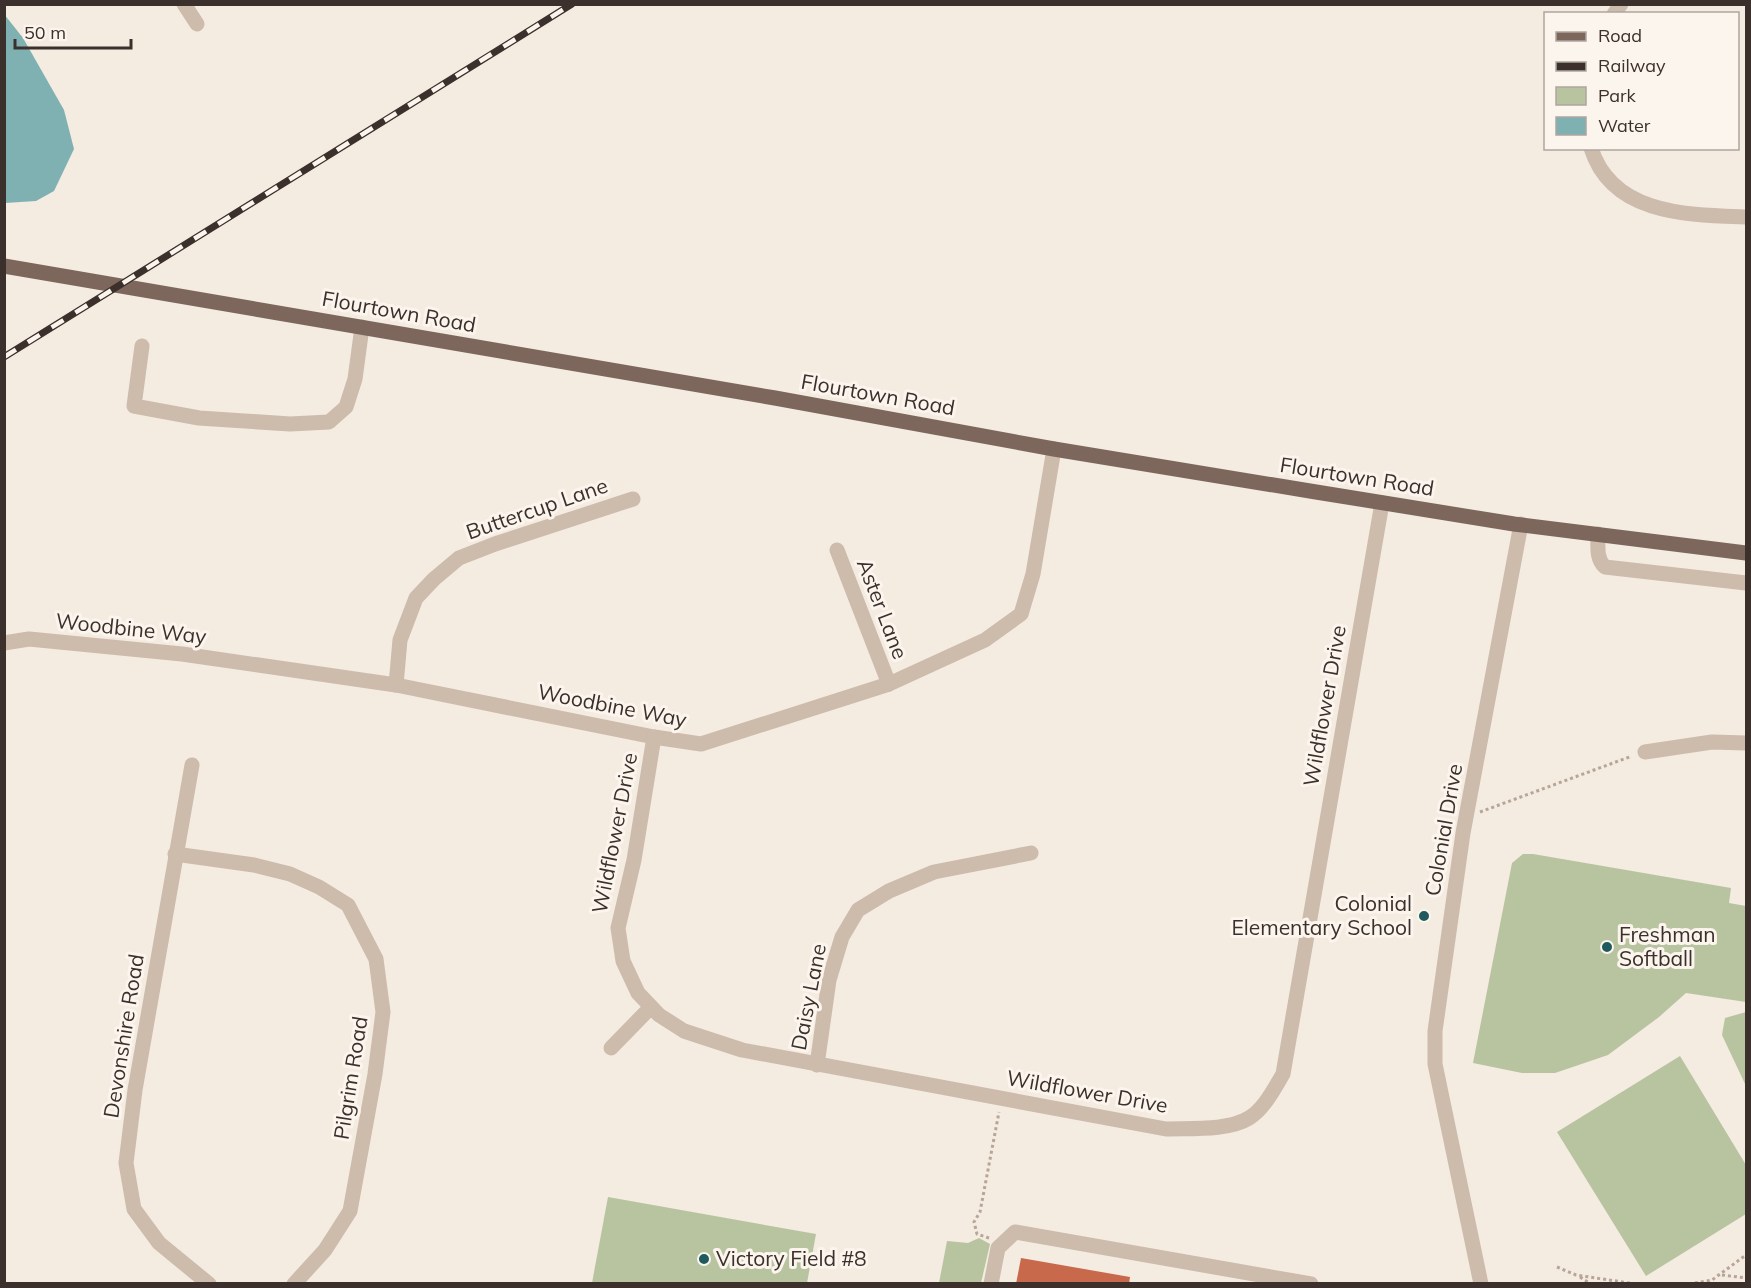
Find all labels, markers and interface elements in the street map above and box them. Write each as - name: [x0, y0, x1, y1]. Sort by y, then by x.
- scale bar: [15, 12, 130, 50]
- legend: [1544, 12, 1739, 150]
- text: 50 m: [24, 21, 66, 44]
- text: Road: [1598, 24, 1642, 47]
- text: Railway: [1598, 54, 1666, 77]
- text: Park: [1598, 84, 1637, 107]
- text: Water: [1598, 114, 1651, 137]
- street label: Flourtown Road: [320, 285, 478, 337]
- street label: Flourtown Road: [799, 368, 957, 420]
- street label: Flourtown Road: [1278, 451, 1436, 501]
- street label: Buttercup Lane: [462, 472, 611, 544]
- street label: Aster Lane: [852, 555, 914, 662]
- street label: Woodbine Way: [55, 607, 208, 649]
- street label: Wildflower Drive: [1297, 623, 1351, 788]
- street label: Woodbine Way: [535, 678, 689, 732]
- street label: Wildflower Drive: [586, 750, 642, 915]
- street label: Colonial Drive: [1419, 762, 1467, 898]
- place label: Colonial Elementary School: [1231, 890, 1412, 940]
- marker: Colonial Elementary School: [1417, 909, 1431, 923]
- place label: Freshman Softball: [1619, 921, 1716, 971]
- marker: Freshman Softball: [1600, 940, 1614, 954]
- street label: Daisy Lane: [785, 941, 831, 1052]
- street label: Devonshire Road: [97, 952, 149, 1120]
- street label: Pilgrim Road: [327, 1014, 373, 1141]
- street label: Wildflower Drive: [1005, 1064, 1170, 1118]
- place label: Victory Field #8: [716, 1245, 867, 1271]
- marker: Victory Field #8: [697, 1252, 711, 1266]

